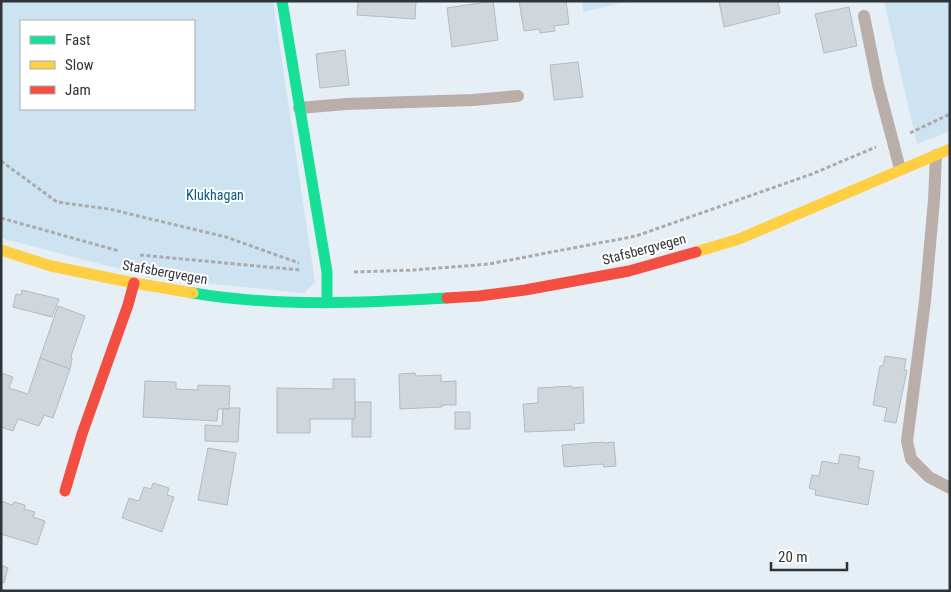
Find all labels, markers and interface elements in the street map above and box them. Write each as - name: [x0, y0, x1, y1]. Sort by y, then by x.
- legend: [20, 20, 195, 110]
- text: Fast: [65, 31, 90, 49]
- text: Slow: [65, 56, 94, 74]
- text: Jam: [65, 81, 91, 99]
- park label: Klukhagan: [186, 187, 244, 203]
- street label: Stafsbergvegen: [600, 230, 688, 268]
- street label: Stafsbergvegen: [121, 257, 209, 287]
- scale bar: [771, 540, 847, 572]
- text: 20 m: [778, 548, 808, 566]

